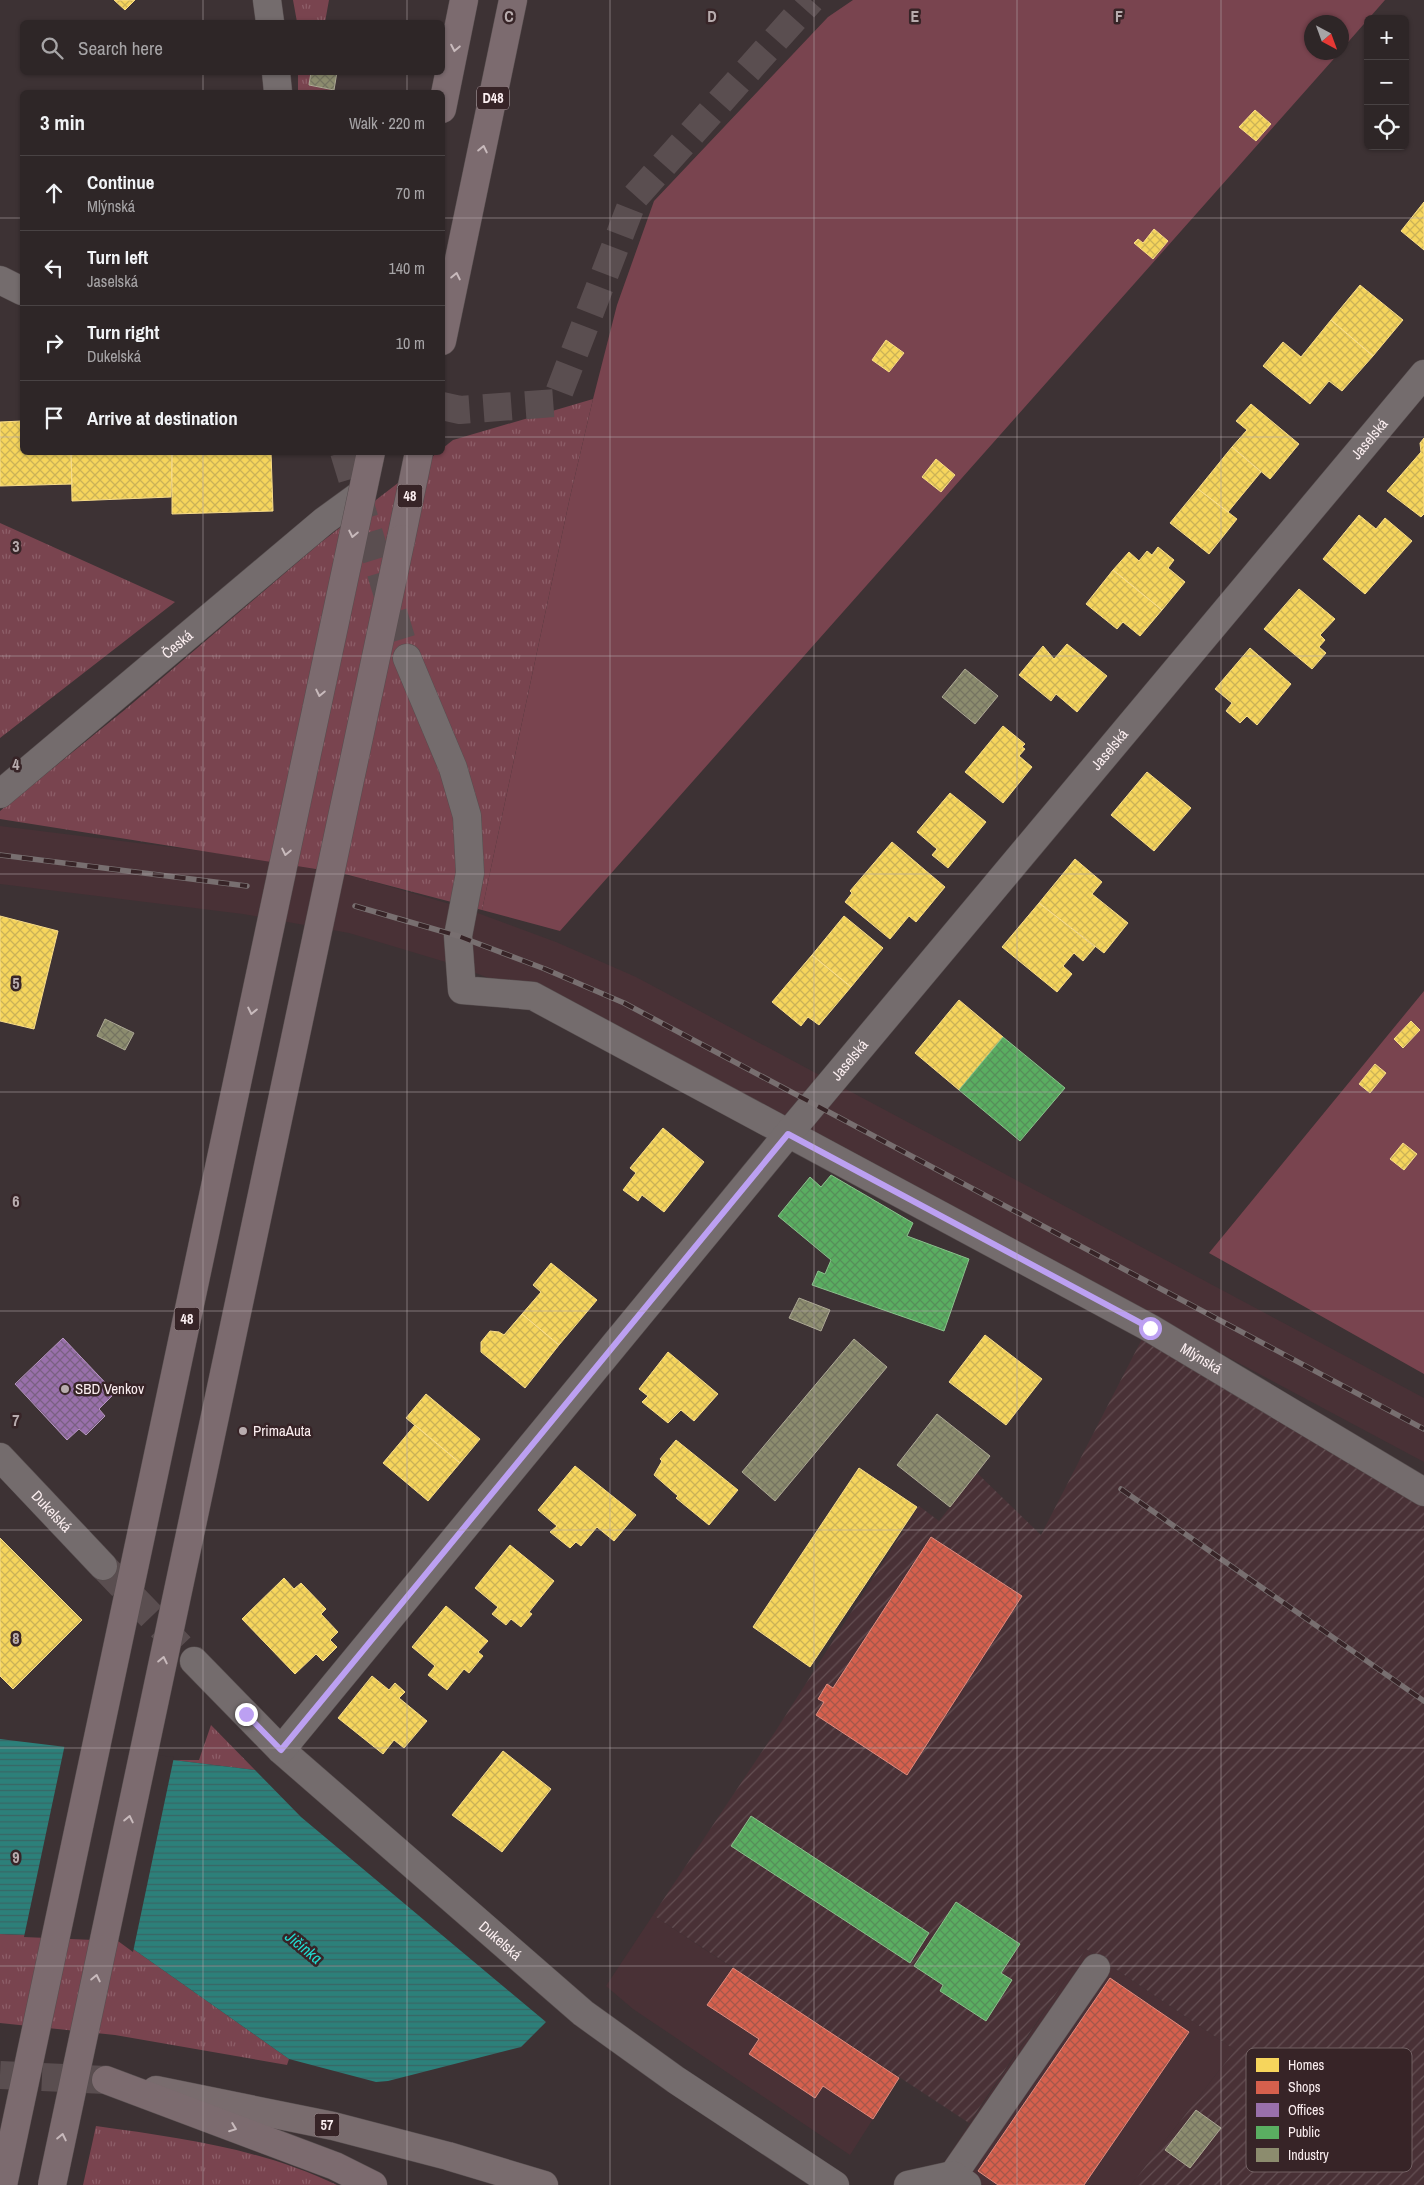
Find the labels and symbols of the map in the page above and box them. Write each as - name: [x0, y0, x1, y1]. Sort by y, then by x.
- text: C: [504, 5, 514, 27]
- text: D: [707, 5, 717, 27]
- text: E: [911, 5, 920, 27]
- text: F: [1115, 5, 1123, 27]
- north arrow: [1304, 15, 1349, 60]
- one-way arrow: [450, 43, 460, 52]
- road number: D48: [477, 86, 509, 110]
- one-way arrow: [477, 145, 487, 154]
- one-way arrow: [450, 272, 461, 281]
- street label: Jaselská: [1346, 414, 1393, 464]
- road number: 48: [398, 484, 422, 508]
- one-way arrow: [349, 530, 359, 539]
- text: 3: [12, 535, 20, 557]
- street label: Česká: [157, 625, 197, 663]
- one-way arrow: [315, 689, 326, 698]
- street label: Jaselská: [1086, 724, 1133, 774]
- text: 4: [12, 753, 20, 775]
- one-way arrow: [281, 848, 292, 857]
- text: 5: [12, 972, 20, 994]
- one-way arrow: [247, 1007, 258, 1016]
- street label: Jaselská: [826, 1035, 873, 1085]
- text: 6: [12, 1190, 20, 1212]
- road number: 48: [174, 1308, 200, 1330]
- route start: [1139, 1317, 1162, 1340]
- street label: Mlýnská: [1177, 1338, 1226, 1379]
- place label: SBD Venkov: [75, 1378, 145, 1399]
- marker: SBD Venkov: [59, 1383, 71, 1395]
- text: 7: [12, 1409, 20, 1431]
- place label: PrimaAuta: [253, 1420, 311, 1441]
- marker: PrimaAuta: [237, 1425, 249, 1437]
- street label: Dukelská: [27, 1486, 77, 1537]
- text: 8: [12, 1627, 20, 1649]
- one-way arrow: [157, 1656, 168, 1665]
- route end: [235, 1703, 258, 1726]
- one-way arrow: [124, 1815, 134, 1824]
- text: 9: [12, 1846, 20, 1868]
- street label: Dukelská: [474, 1916, 527, 1965]
- water label: Jičínka: [280, 1925, 327, 1969]
- one-way arrow: [90, 1974, 100, 1983]
- legend: [1246, 2048, 1412, 2172]
- text: Homes: [1288, 2056, 1325, 2074]
- text: Shops: [1288, 2078, 1321, 2096]
- text: Offices: [1288, 2101, 1324, 2119]
- road number: 57: [314, 2114, 340, 2136]
- one-way arrow: [228, 2122, 237, 2132]
- text: Public: [1288, 2123, 1320, 2141]
- one-way arrow: [56, 2133, 67, 2142]
- text: Industry: [1288, 2146, 1329, 2164]

